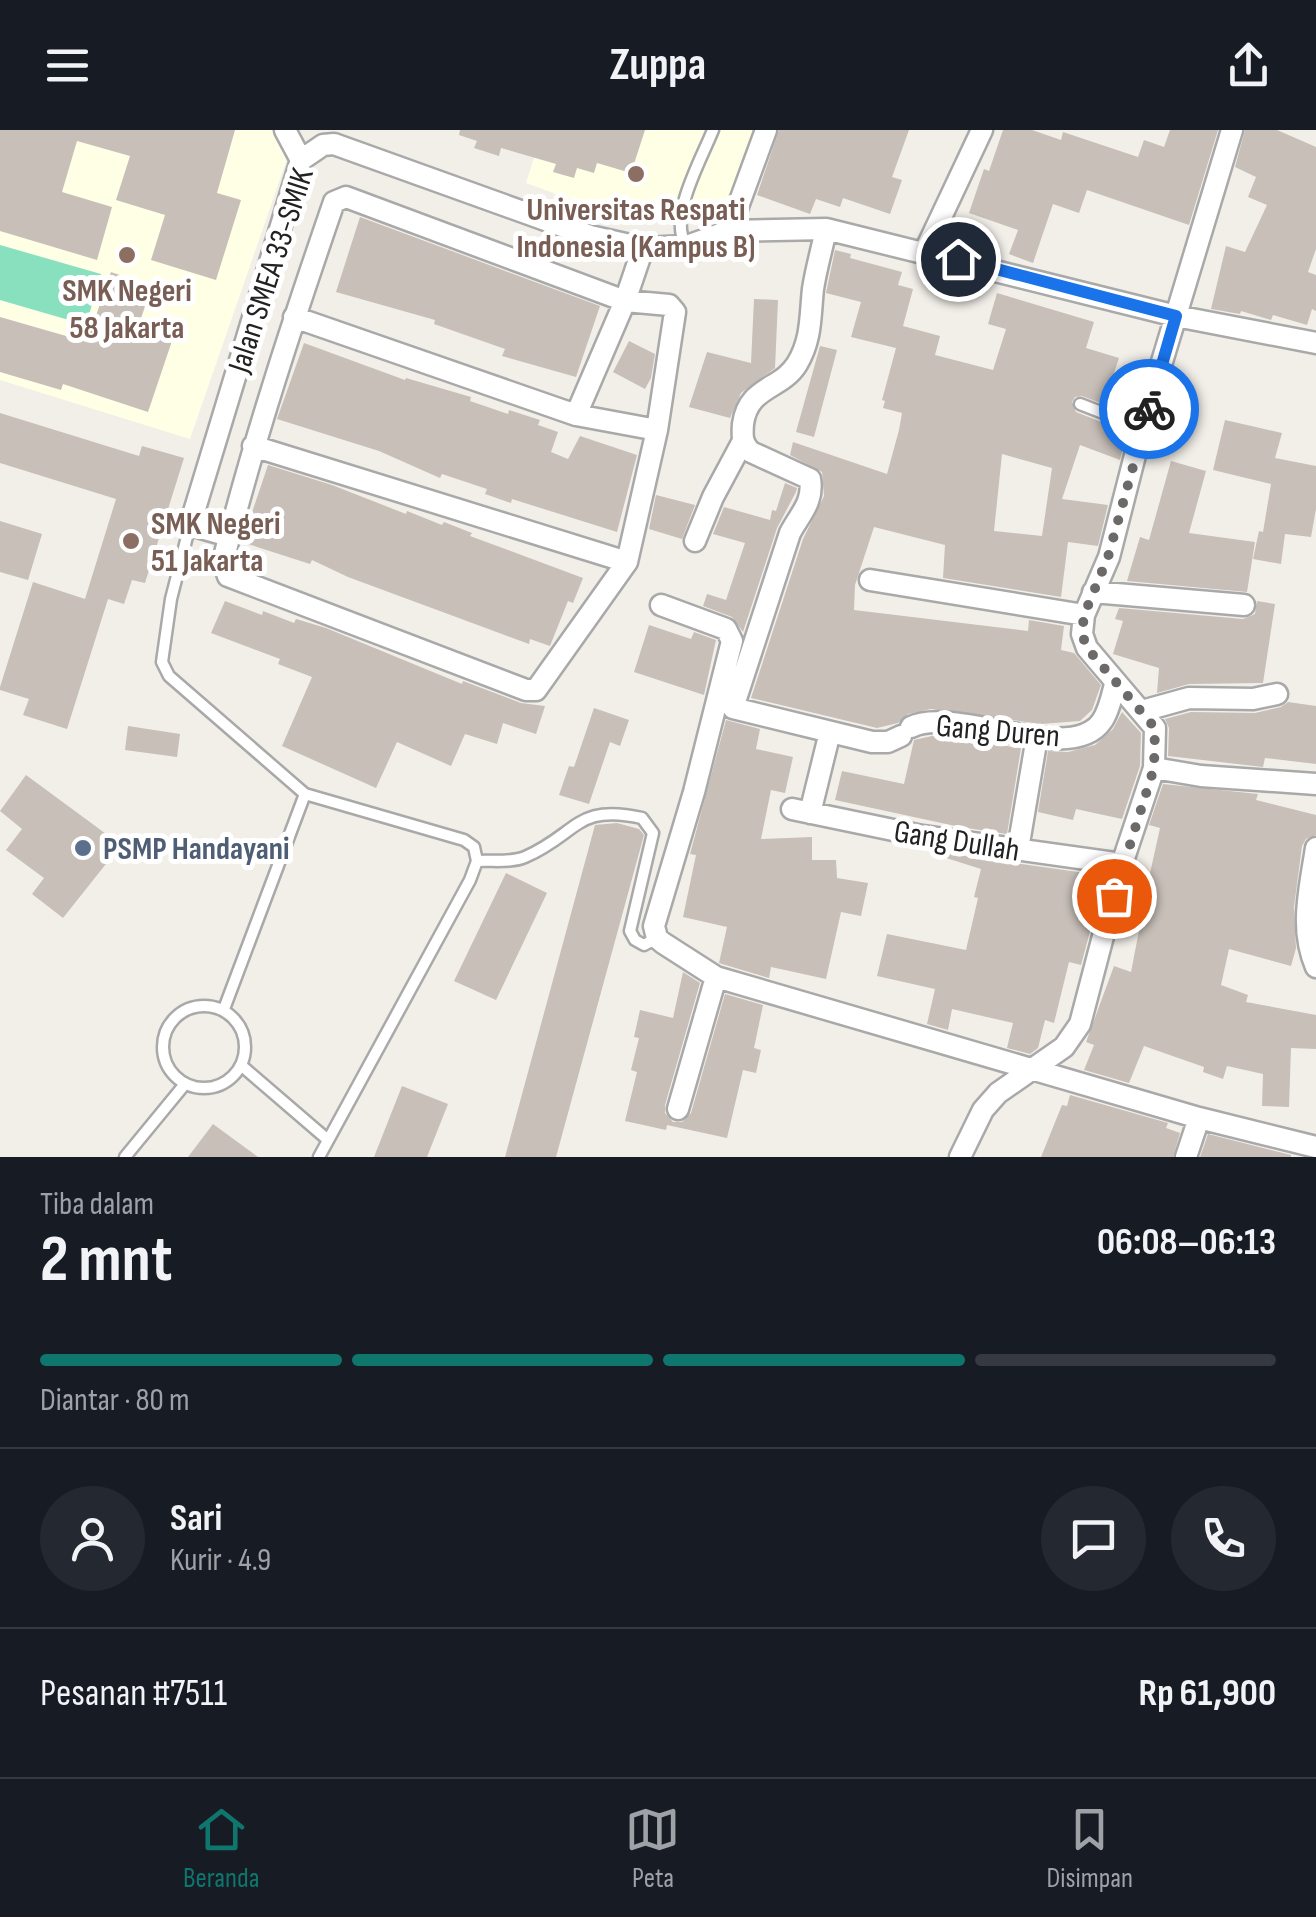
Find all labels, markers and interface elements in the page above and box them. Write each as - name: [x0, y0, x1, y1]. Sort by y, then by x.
- icon: menu: [40, 38, 95, 93]
- text: Zuppa: [610, 38, 706, 93]
- icon: share: [1221, 38, 1276, 93]
- street label: Jalan SMEA 33-SMIK: [220, 163, 323, 378]
- marker: Universitas Respati Indonesia (Kampus B): [625, 163, 647, 185]
- place label: Universitas Respati Indonesia (Kampus B): [517, 191, 755, 267]
- pin: [916, 217, 1001, 302]
- icon: home: [931, 232, 986, 287]
- marker: SMK Negeri 58 Jakarta: [116, 244, 138, 266]
- place label: SMK Negeri 58 Jakarta: [62, 272, 192, 348]
- courier: [1099, 359, 1199, 459]
- icon: bike: [1122, 382, 1177, 437]
- place label: SMK Negeri 51 Jakarta: [151, 505, 281, 581]
- marker: SMK Negeri 51 Jakarta: [120, 530, 142, 552]
- street label: Gang Duren: [934, 707, 1061, 756]
- street label: Gang Dullah: [891, 812, 1022, 871]
- place label: PSMP Handayani: [103, 830, 290, 869]
- marker: PSMP Handayani: [72, 837, 94, 859]
- pin: [1072, 854, 1157, 939]
- icon: bag: [1087, 869, 1142, 924]
- text: Tiba dalam: [40, 1185, 154, 1224]
- text: 06:08–06:13: [1097, 1220, 1276, 1265]
- text: 2 mnt: [40, 1222, 172, 1300]
- text: Diantar · 80 m: [40, 1381, 190, 1420]
- button: person: [40, 1486, 145, 1591]
- button: chat: [1041, 1486, 1146, 1591]
- button: phone: [1171, 1486, 1276, 1591]
- text: Sari: [170, 1496, 222, 1541]
- text: Kurir · 4.9: [170, 1541, 271, 1580]
- text: Pesanan #7511: [40, 1671, 227, 1716]
- text: Rp 61,900: [1138, 1671, 1276, 1716]
- tab: Beranda: [183, 1802, 260, 1895]
- tab: Peta: [625, 1802, 680, 1895]
- tab: Disimpan: [1046, 1802, 1133, 1895]

